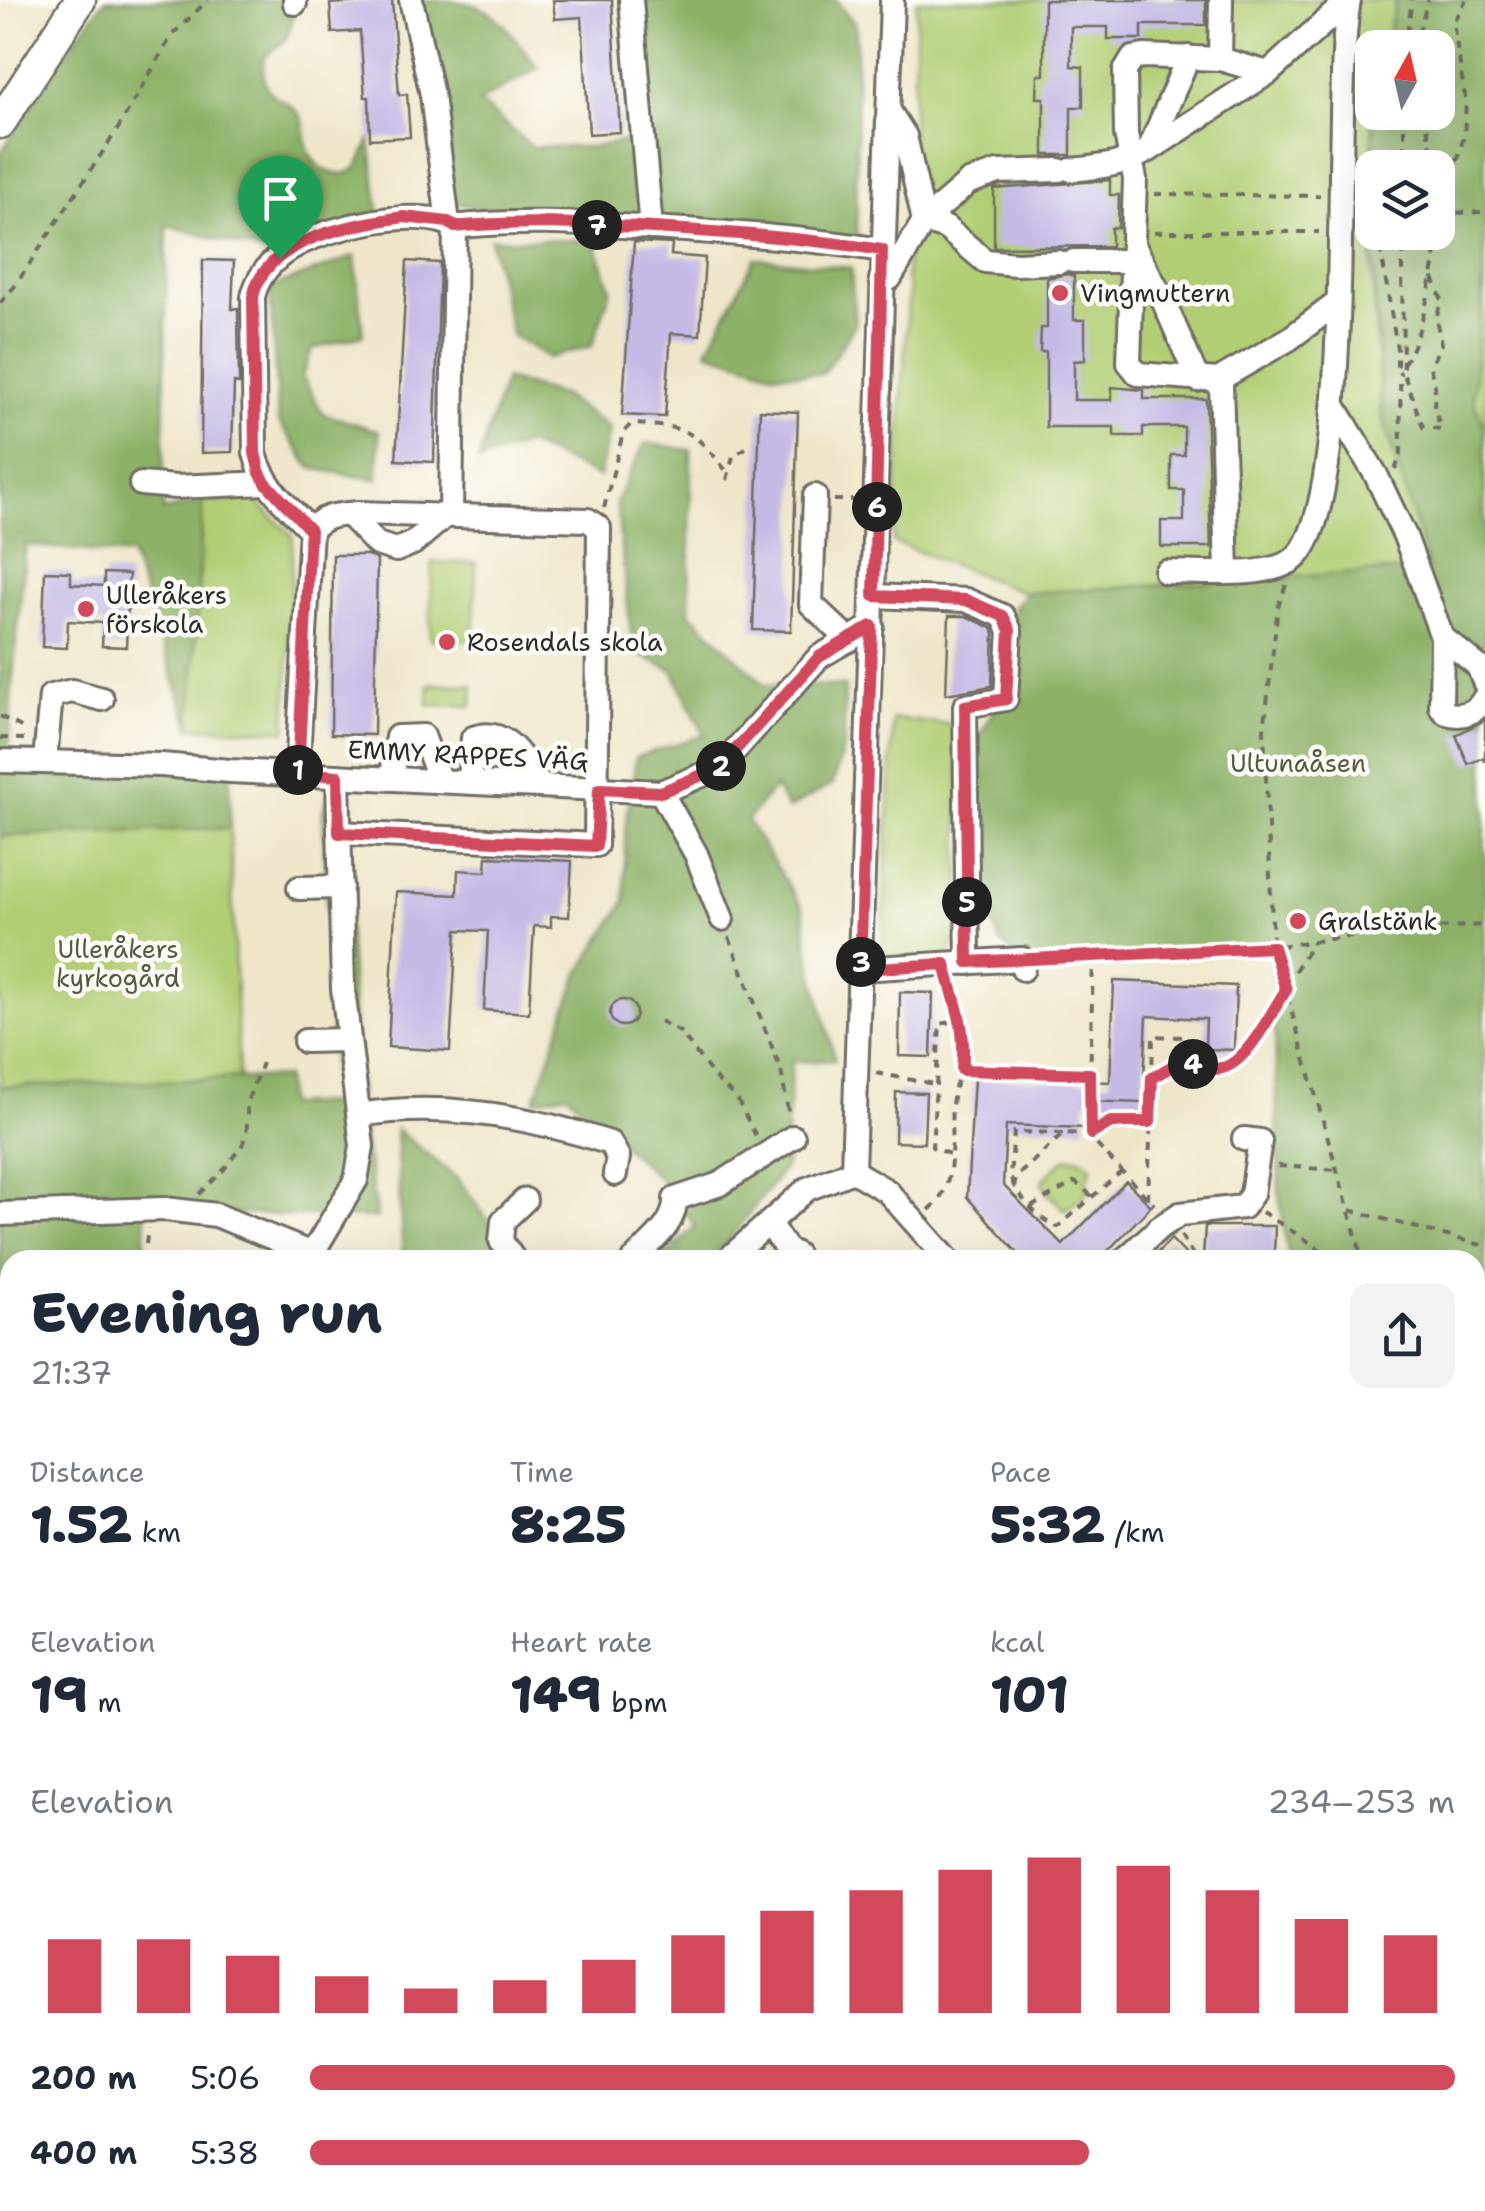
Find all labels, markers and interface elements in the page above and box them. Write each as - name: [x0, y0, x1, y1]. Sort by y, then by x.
- north arrow: [1355, 30, 1455, 130]
- map controls: [1355, 30, 1455, 250]
- button: layers: [1355, 150, 1455, 250]
- pin: [238, 156, 323, 259]
- icon: arrive: [253, 171, 308, 226]
- pin: 7: [572, 200, 622, 250]
- text: 7: [587, 206, 607, 244]
- place label: Vingmuttern: [1080, 276, 1230, 310]
- marker: Vingmuttern: [1049, 282, 1071, 304]
- pin: 6: [852, 482, 902, 532]
- text: 6: [867, 488, 887, 526]
- place label: Ulleråkers förskola: [106, 578, 227, 641]
- marker: Ulleråkers förskola: [75, 598, 97, 620]
- place label: Rosendals skola: [467, 625, 663, 659]
- marker: Rosendals skola: [436, 631, 458, 653]
- street label: EMMY RAPPES VÄG: [347, 732, 589, 778]
- pin: 2: [696, 741, 746, 791]
- pin: 1: [273, 745, 323, 795]
- park label: Ultunaåsen: [1230, 746, 1366, 780]
- text: 2: [711, 747, 731, 785]
- text: 1: [292, 751, 304, 789]
- pin: 5: [942, 877, 992, 927]
- text: 5: [958, 883, 976, 921]
- place label: Gralstänk: [1318, 904, 1437, 938]
- marker: Gralstänk: [1287, 910, 1309, 932]
- park label: Ulleråkers kyrkogård: [56, 932, 180, 995]
- pin: 3: [836, 937, 886, 987]
- text: 3: [851, 943, 871, 981]
- pin: 4: [1168, 1039, 1218, 1089]
- text: 4: [1183, 1045, 1203, 1083]
- text: Evening run: [30, 1276, 382, 1350]
- button: share: [1350, 1283, 1455, 1388]
- text: 21:37: [30, 1351, 112, 1394]
- text: Distance: [30, 1453, 145, 1491]
- text: Time: [510, 1453, 574, 1491]
- text: Pace: [990, 1453, 1052, 1491]
- text: 1.52: [30, 1491, 132, 1558]
- text: 8:25: [510, 1491, 627, 1558]
- text: 5:32: [990, 1491, 1105, 1558]
- text: km: [132, 1513, 181, 1551]
- text: /km: [1105, 1513, 1165, 1551]
- text: Elevation: [30, 1623, 155, 1661]
- text: Heart rate: [510, 1623, 653, 1661]
- text: kcal: [990, 1623, 1044, 1661]
- text: 19: [30, 1661, 88, 1728]
- text: 149: [510, 1661, 602, 1728]
- text: 101: [990, 1661, 1069, 1728]
- text: m: [88, 1683, 122, 1721]
- text: bpm: [602, 1683, 668, 1721]
- text: Elevation: [30, 1780, 173, 1823]
- text: 234–253 m: [1268, 1780, 1455, 1823]
- text: 200 m: [30, 2056, 137, 2099]
- text: 5:06: [190, 2056, 260, 2099]
- text: 400 m: [30, 2131, 137, 2174]
- text: 5:38: [190, 2131, 259, 2174]

